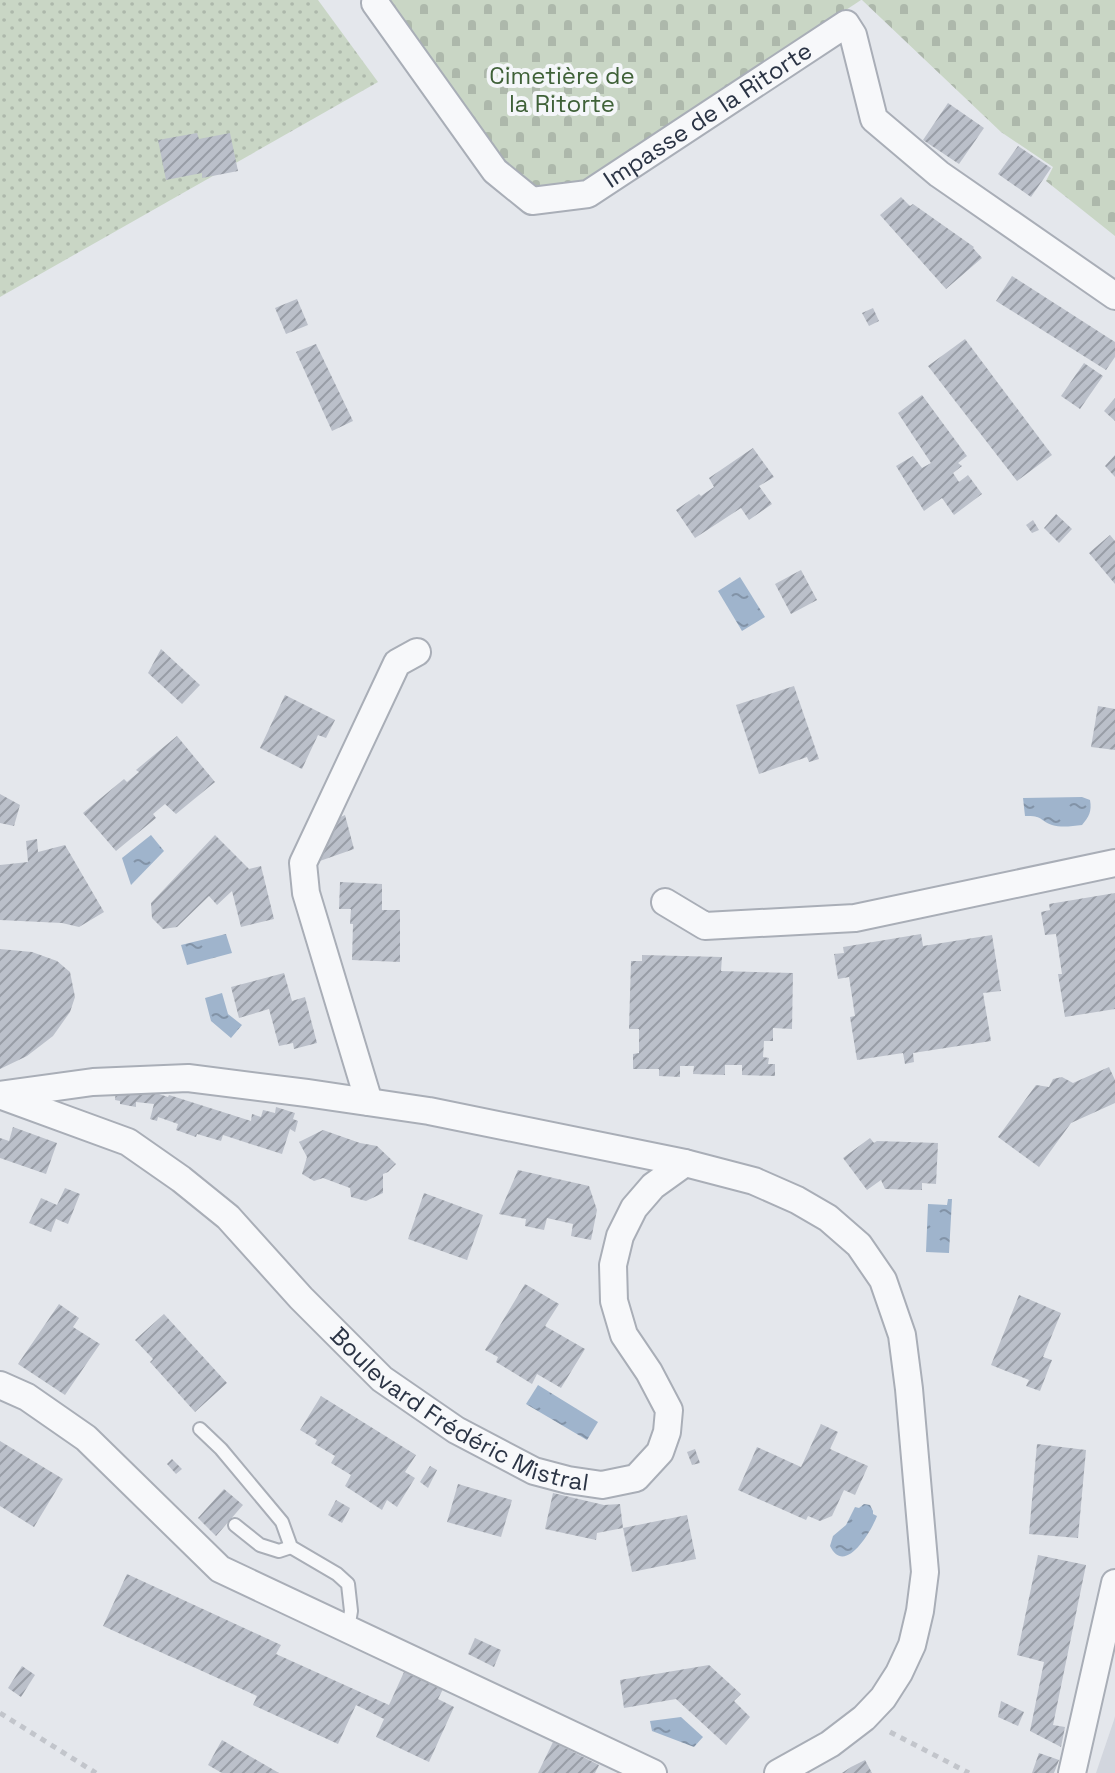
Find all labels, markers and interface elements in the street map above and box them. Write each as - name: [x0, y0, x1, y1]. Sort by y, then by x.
- street label: Impasse de la Ritorte: [597, 35, 818, 195]
- park label: Cimetière de la Ritorte: [489, 60, 635, 119]
- street label: Boulevard Frédéric Mistral: [324, 1320, 591, 1498]

